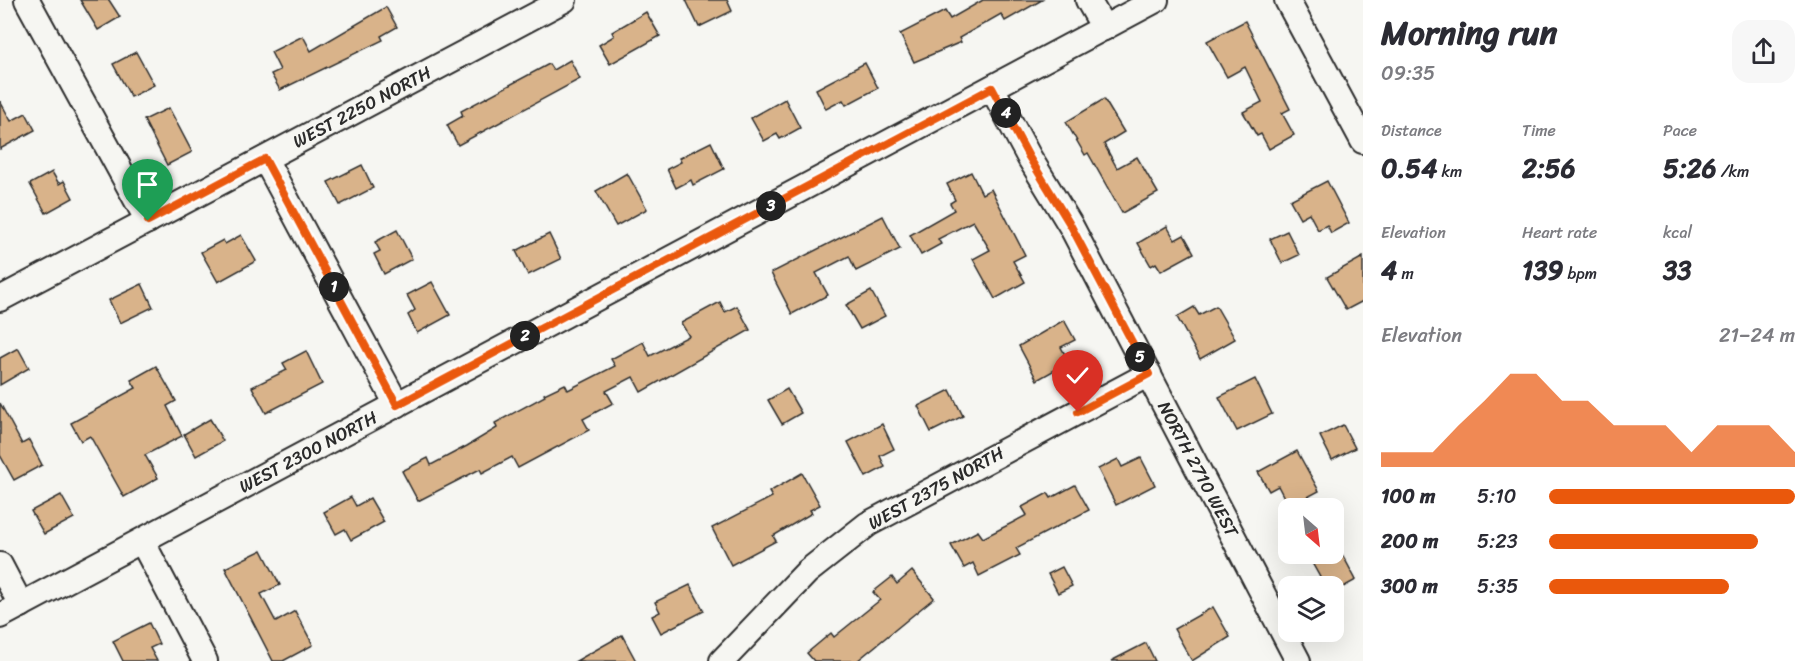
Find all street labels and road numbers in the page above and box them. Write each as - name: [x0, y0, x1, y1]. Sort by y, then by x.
- street label: WEST 2250 NORTH: [287, 57, 437, 157]
- street label: NORTH 2710 WEST: [1149, 395, 1248, 544]
- street label: WEST 2300 NORTH: [233, 402, 383, 502]
- street label: WEST 2375 NORTH: [862, 437, 1010, 539]

